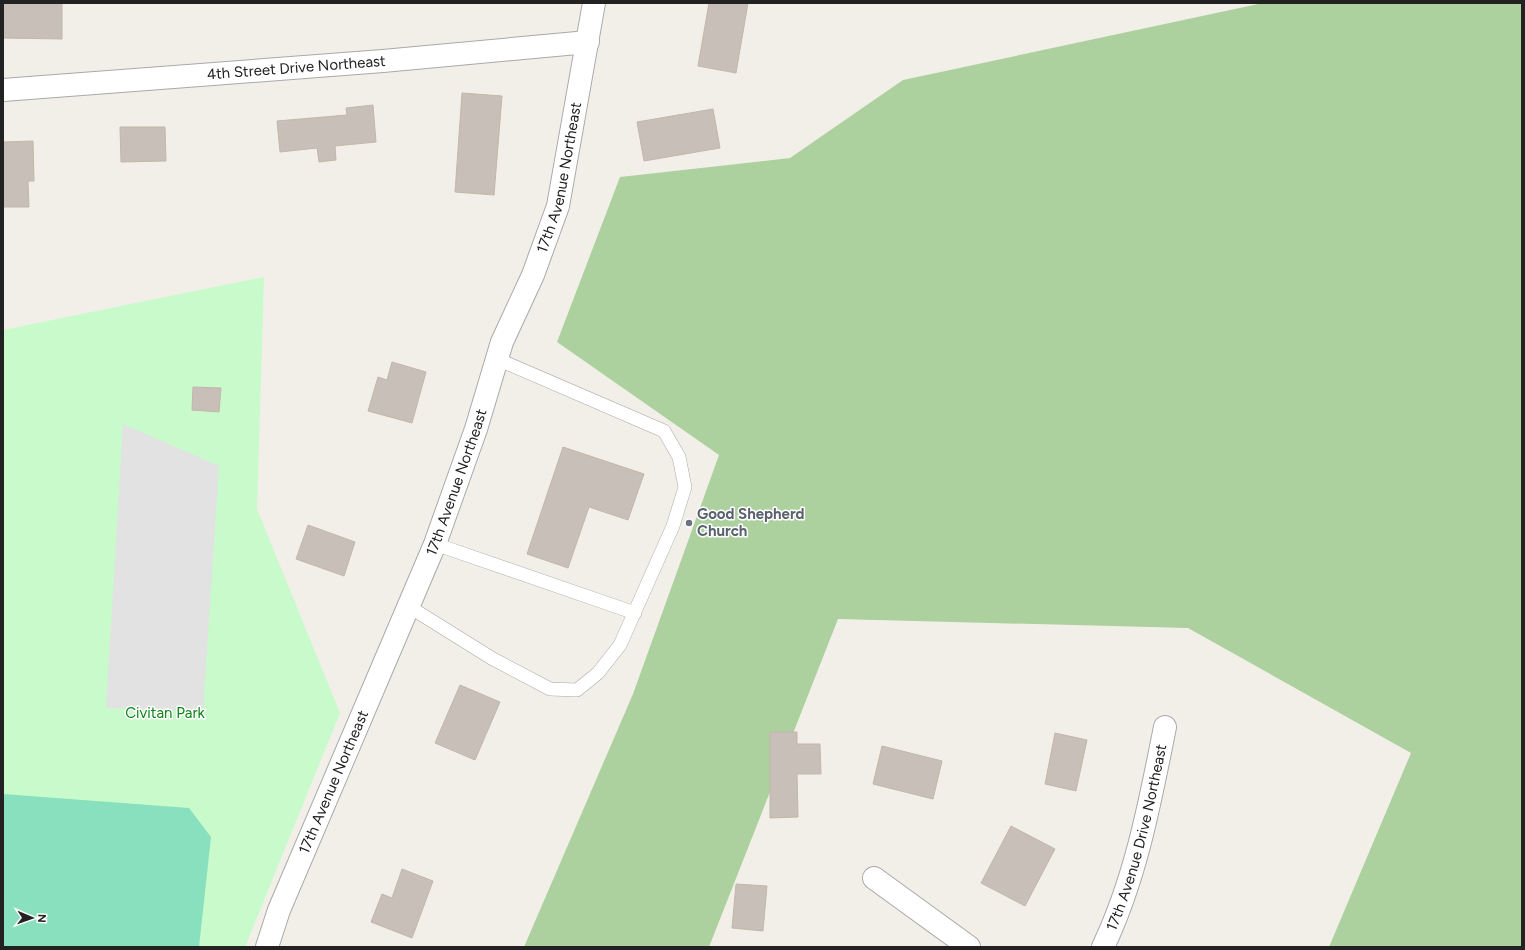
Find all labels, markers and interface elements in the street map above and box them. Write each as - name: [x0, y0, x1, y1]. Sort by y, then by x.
- street label: 4th Street Drive Northeast: [206, 52, 387, 83]
- street label: 17th Avenue Northeast: [533, 100, 585, 255]
- street label: 17th Avenue Northeast: [422, 407, 491, 559]
- place label: Good Shepherd Church: [697, 505, 805, 540]
- marker: Good Shepherd Church: [684, 518, 694, 528]
- park label: Civitan Park: [125, 704, 205, 722]
- street label: 17th Avenue Northeast: [295, 707, 372, 857]
- street label: 17th Avenue Drive Northeast: [1102, 742, 1170, 934]
- north arrow: [12, 898, 52, 938]
- text: N: [35, 914, 48, 923]

